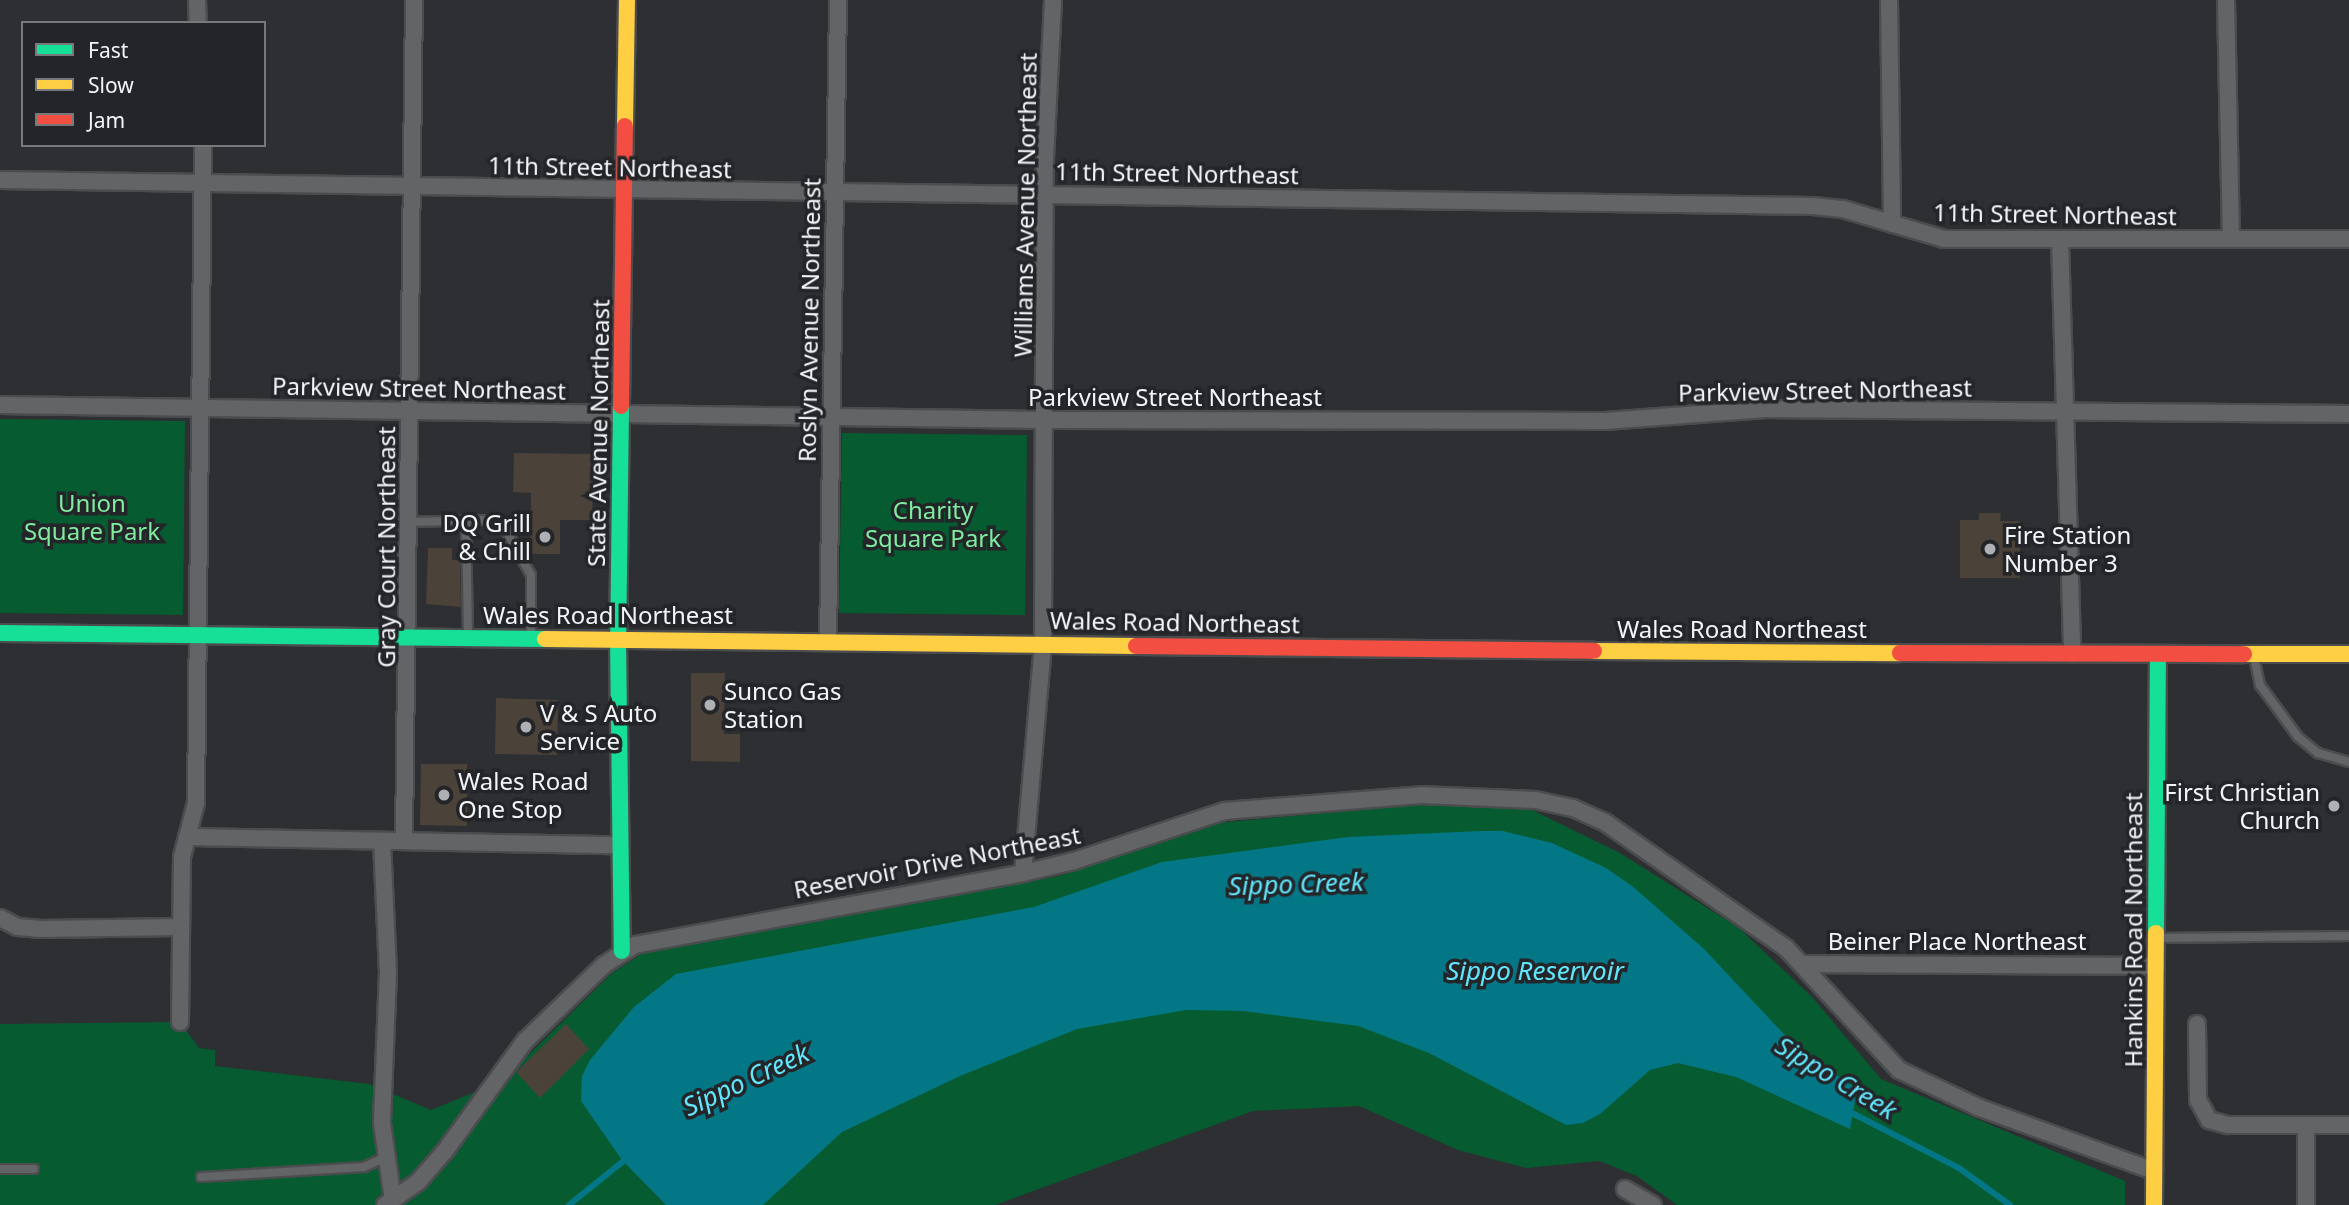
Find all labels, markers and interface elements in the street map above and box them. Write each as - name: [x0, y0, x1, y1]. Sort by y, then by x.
- legend: [21, 21, 266, 147]
- text: Fast: [88, 36, 128, 64]
- street label: Williams Avenue Northeast: [1008, 52, 1042, 358]
- text: Slow: [88, 71, 134, 99]
- text: Jam: [88, 106, 125, 134]
- street label: 11th Street Northeast: [488, 150, 732, 184]
- street label: 11th Street Northeast: [1055, 156, 1299, 190]
- street label: Roslyn Avenue Northeast: [792, 178, 826, 462]
- street label: 11th Street Northeast: [1933, 197, 2177, 231]
- street label: State Avenue Northeast: [581, 299, 615, 567]
- street label: Parkview Street Northeast: [272, 371, 566, 405]
- street label: Parkview Street Northeast: [1678, 373, 1972, 407]
- street label: Parkview Street Northeast: [1028, 383, 1322, 411]
- street label: Gray Court Northeast: [372, 426, 400, 668]
- park label: Union Square Park: [24, 489, 160, 545]
- park label: Charity Square Park: [865, 496, 1001, 552]
- place label: DQ Grill & Chill: [443, 509, 531, 565]
- place label: Fire Station Number 3: [2004, 521, 2131, 577]
- marker: DQ Grill & Chill: [537, 529, 553, 545]
- marker: Fire Station Number 3: [1982, 541, 1998, 557]
- street label: Wales Road Northeast: [483, 601, 733, 629]
- street label: Wales Road Northeast: [1050, 605, 1300, 639]
- street label: Wales Road Northeast: [1617, 615, 1867, 643]
- place label: Sunco Gas Station: [724, 677, 842, 733]
- marker: Sunco Gas Station: [702, 697, 718, 713]
- place label: V & S Auto Service: [540, 699, 657, 755]
- marker: V & S Auto Service: [518, 719, 534, 735]
- place label: Wales Road One Stop: [458, 767, 588, 823]
- place label: First Christian Church: [2164, 778, 2320, 834]
- marker: Wales Road One Stop: [436, 787, 452, 803]
- street label: Hankins Road Northeast: [2119, 793, 2147, 1067]
- marker: First Christian Church: [2326, 798, 2342, 814]
- street label: Reservoir Drive Northeast: [791, 820, 1083, 904]
- water label: Sippo Creek: [1228, 866, 1364, 902]
- street label: Beiner Place Northeast: [1828, 927, 2086, 955]
- water label: Sippo Reservoir: [1446, 955, 1624, 987]
- water label: Sippo Creek: [1770, 1030, 1902, 1126]
- water label: Sippo Creek: [678, 1037, 814, 1123]

